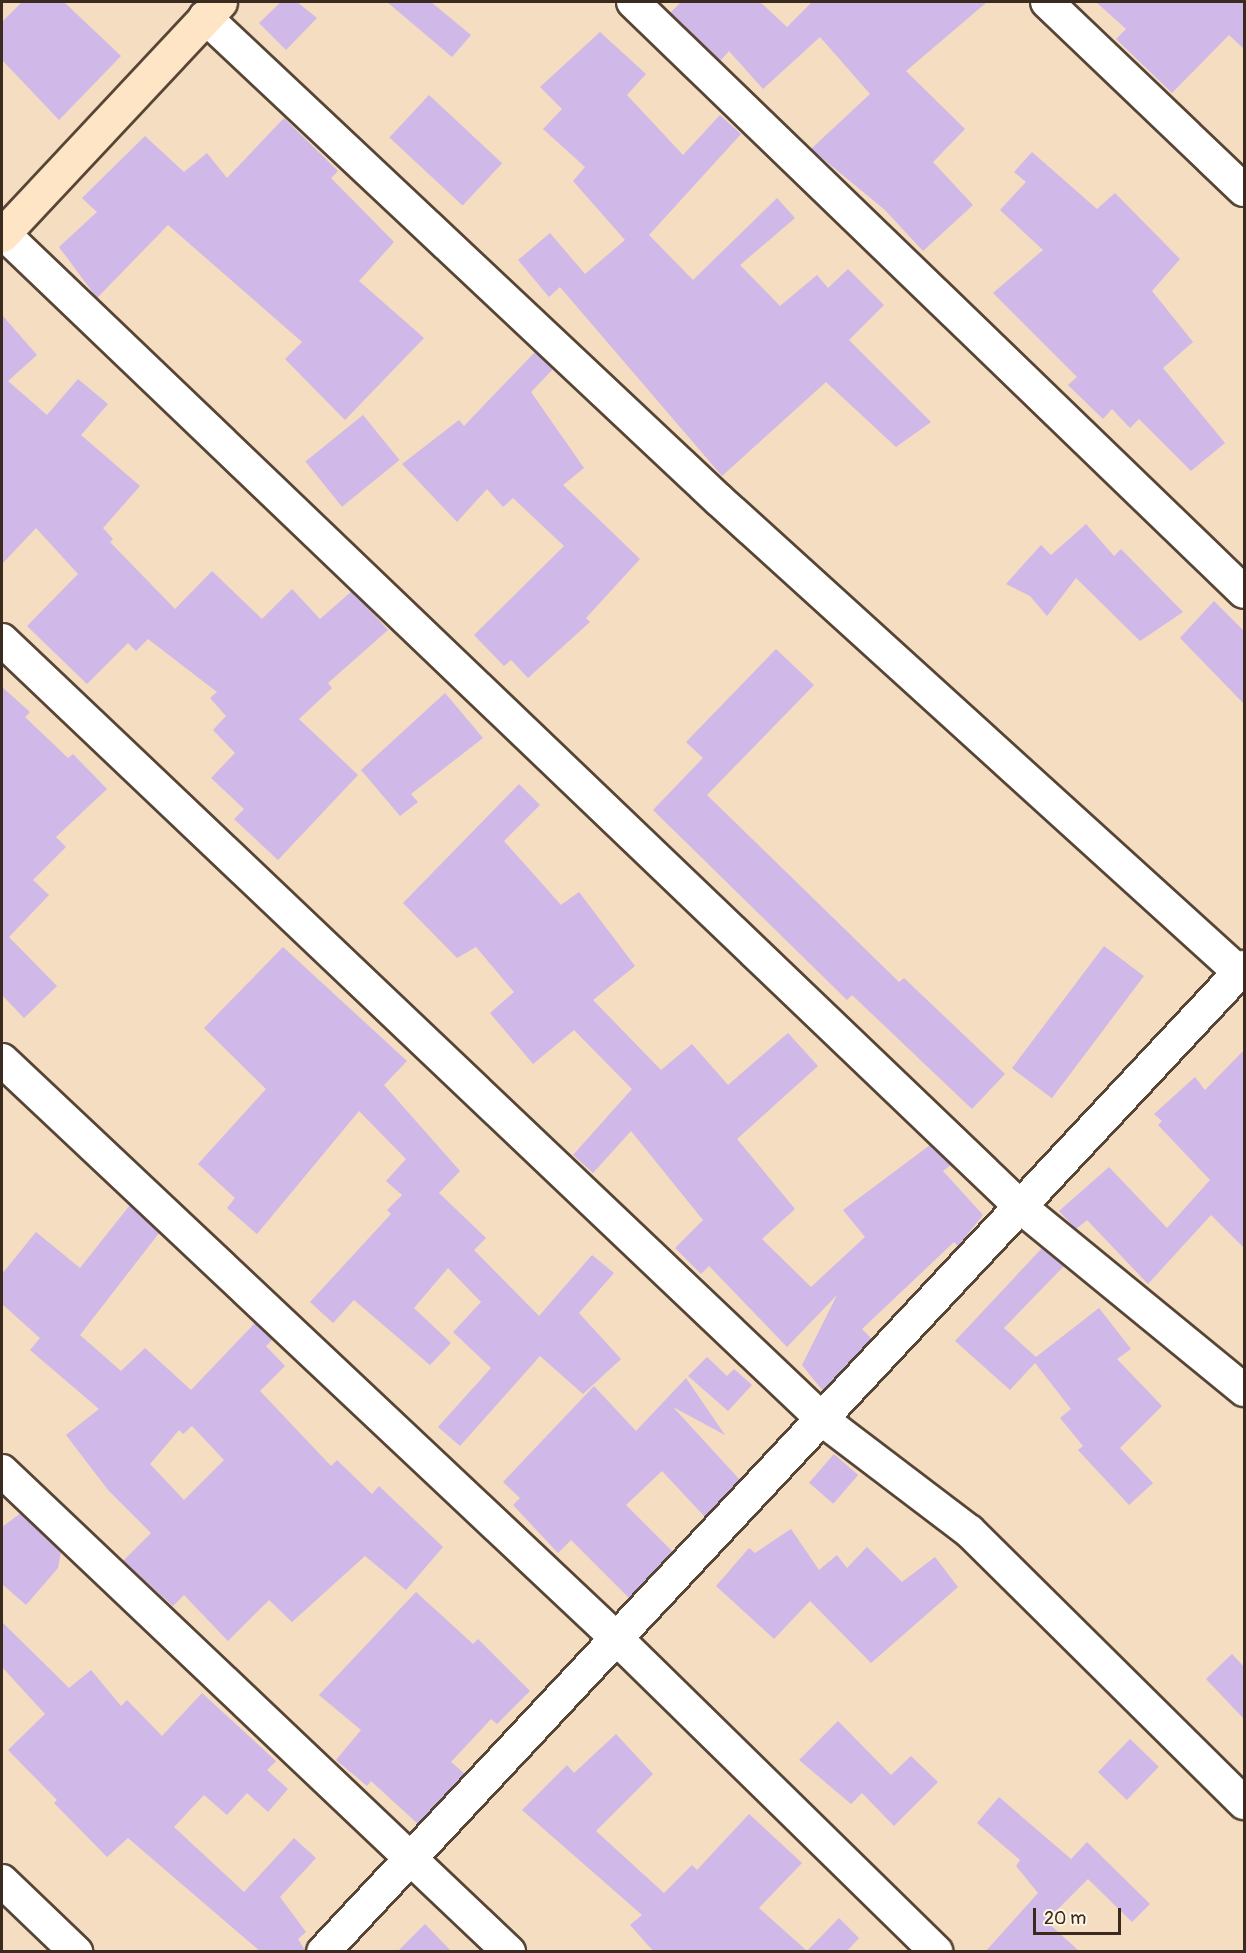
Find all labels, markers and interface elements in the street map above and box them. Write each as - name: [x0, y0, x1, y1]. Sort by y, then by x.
- scale bar: [1036, 1896, 1124, 1934]
- text: 20 m: [1044, 1907, 1086, 1930]

